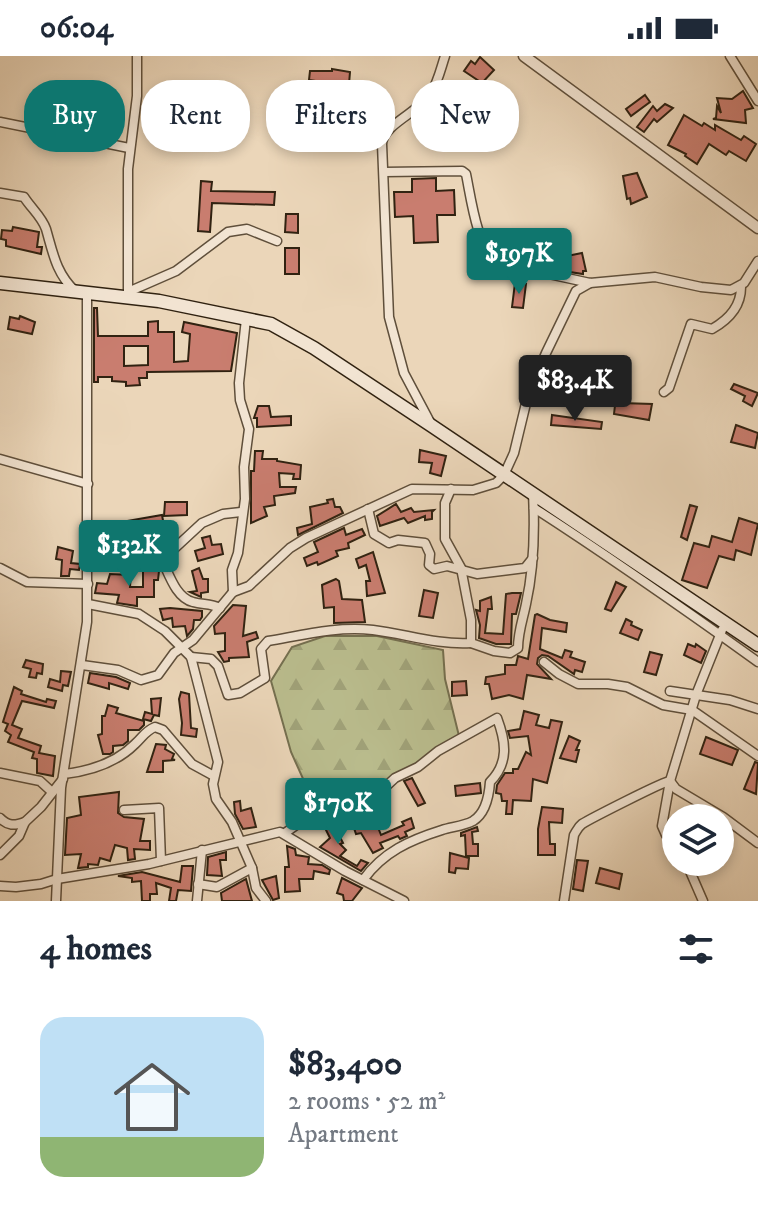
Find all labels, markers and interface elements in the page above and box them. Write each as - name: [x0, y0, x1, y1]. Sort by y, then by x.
- text: 06:04: [40, 10, 113, 47]
- chip: Buy: [24, 80, 125, 152]
- chip: Rent: [141, 80, 250, 152]
- chip: Filters: [266, 80, 395, 152]
- chip: New: [411, 80, 519, 152]
- pin: $197K: [463, 228, 575, 296]
- text: $197K: [485, 237, 553, 270]
- pin: $83.4K: [510, 355, 640, 423]
- text: $83.4K: [537, 364, 613, 397]
- pin: $132K: [73, 520, 185, 588]
- text: $132K: [97, 529, 161, 562]
- pin: $170K: [282, 778, 394, 846]
- text: $170K: [303, 787, 373, 820]
- map controls: [662, 804, 734, 876]
- button: layers: [662, 804, 734, 876]
- icon: filters: [674, 927, 718, 971]
- text: 4 homes: [40, 928, 152, 970]
- text: $83,400: [288, 1043, 402, 1085]
- icon: home: [104, 1049, 200, 1145]
- text: 2 rooms · 52 m²: [288, 1085, 445, 1118]
- text: Apartment: [288, 1118, 399, 1151]

